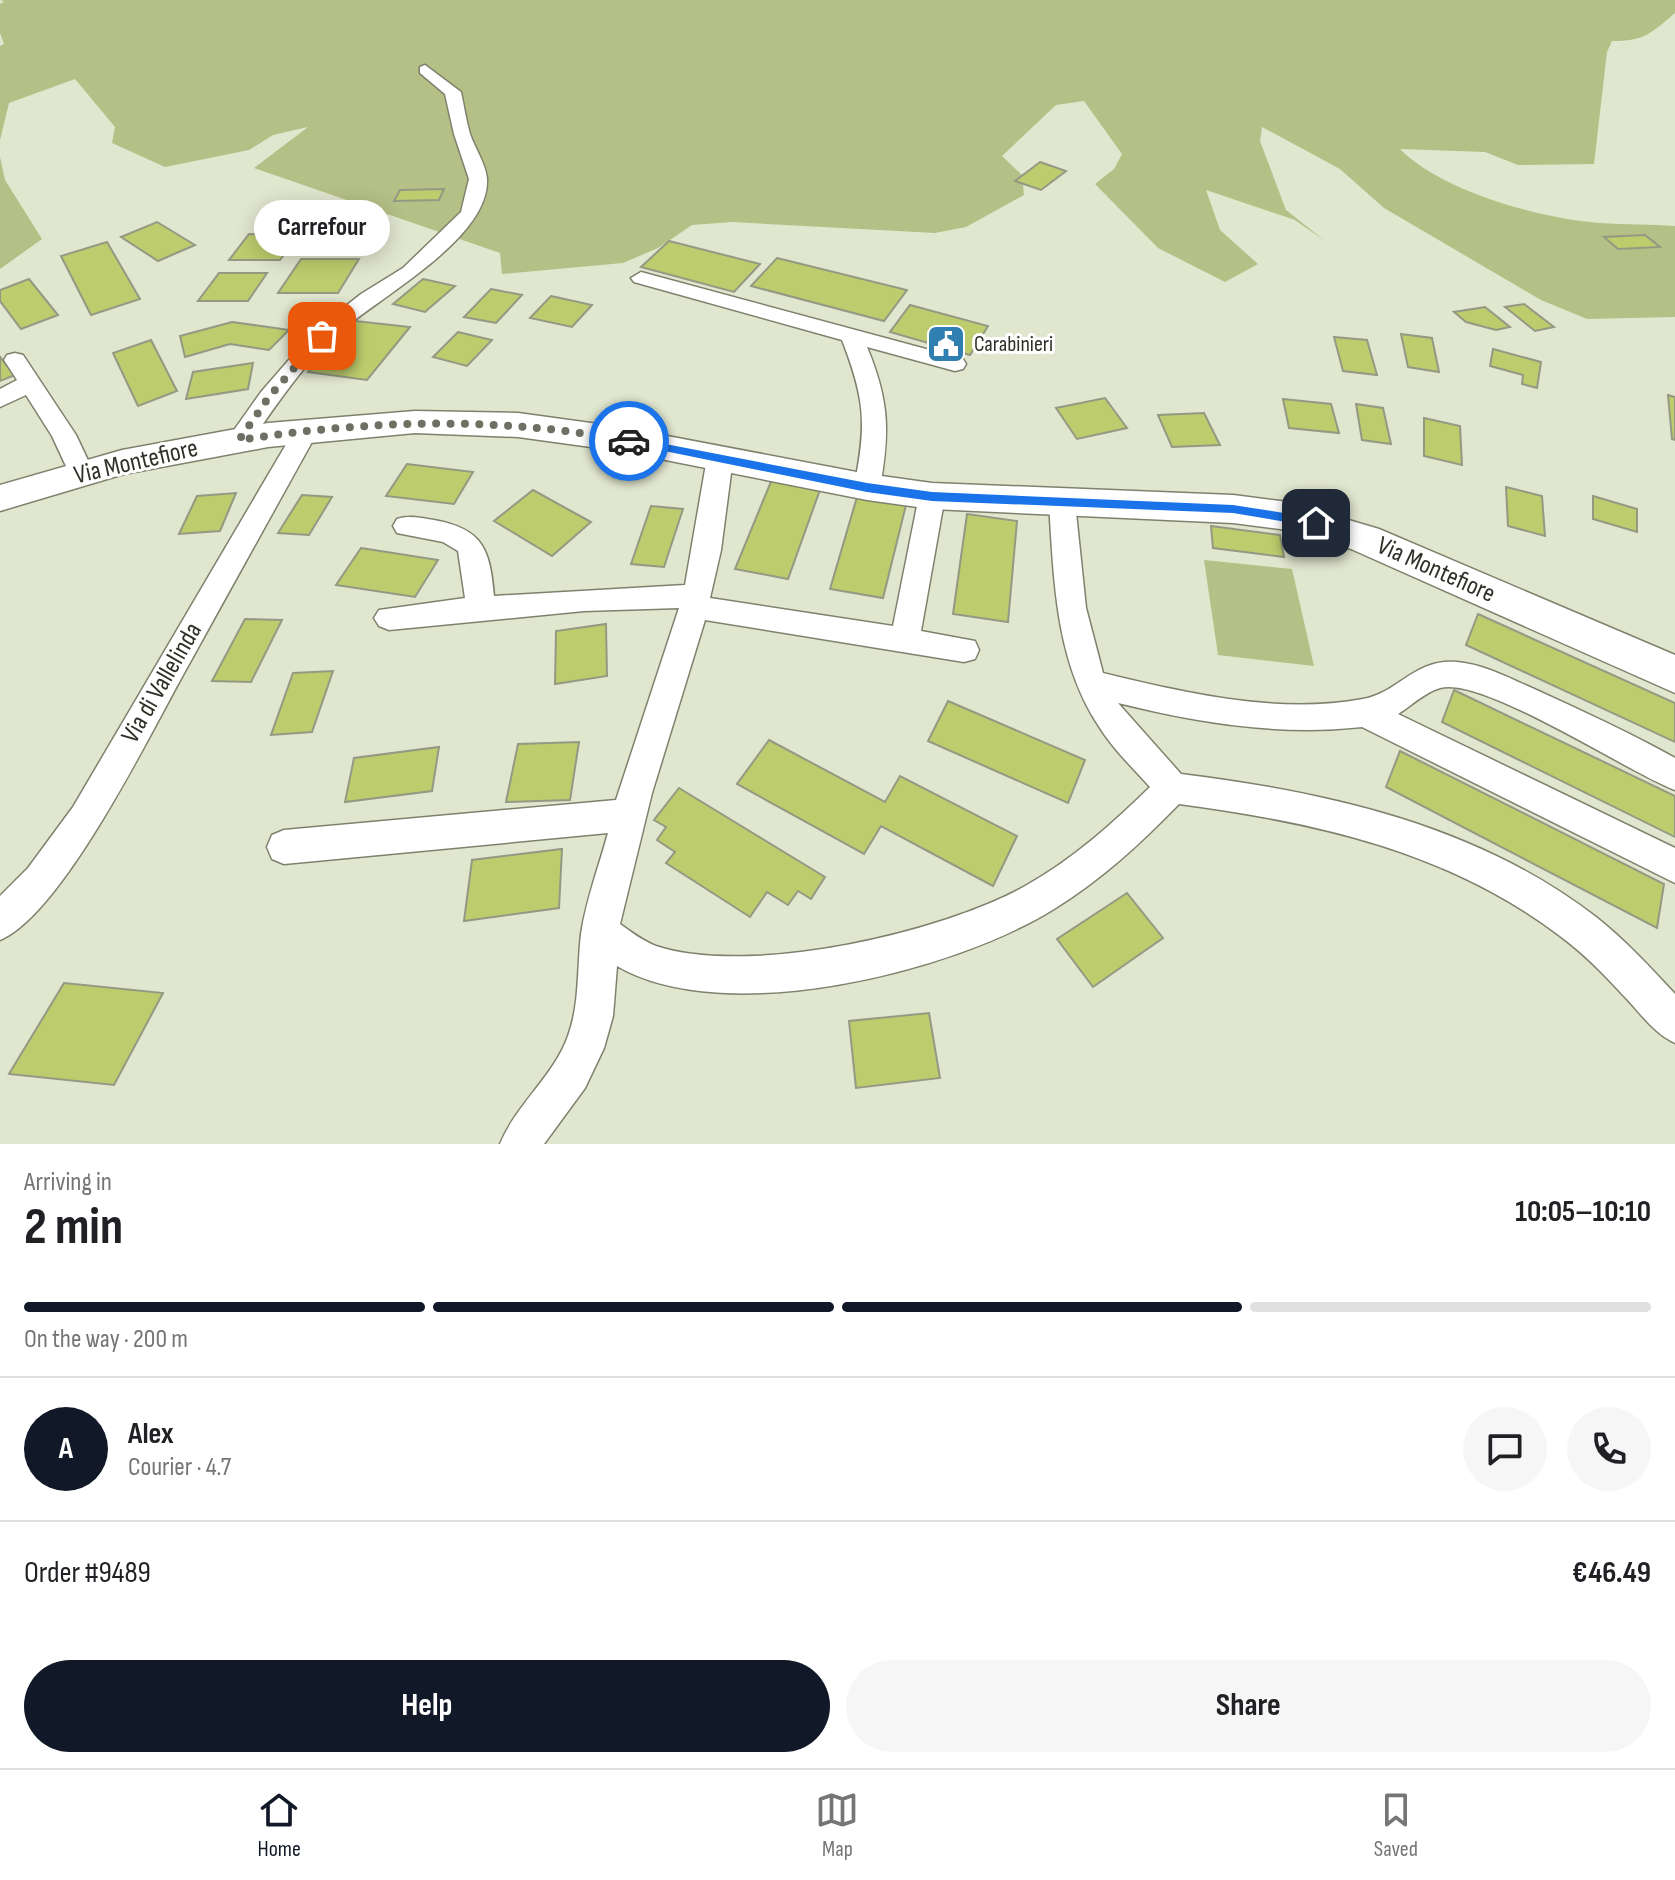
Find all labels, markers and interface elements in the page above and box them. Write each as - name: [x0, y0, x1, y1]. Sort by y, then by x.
- callout: Carrefour: [254, 200, 390, 256]
- text: Carrefour: [277, 212, 367, 243]
- pin: [288, 302, 356, 370]
- icon: bag: [300, 314, 344, 358]
- public building icon: Carabinieri: [925, 323, 967, 365]
- place label: Carabinieri: [974, 331, 1053, 358]
- courier: [589, 401, 669, 481]
- icon: car: [607, 419, 651, 463]
- street label: Via Montefiore: [71, 433, 201, 491]
- pin: [1282, 489, 1350, 557]
- icon: home: [1294, 501, 1338, 545]
- street label: Via Montefiore: [1372, 530, 1500, 610]
- street label: Via di Vallelinda: [115, 617, 209, 749]
- text: Arriving in: [24, 1167, 112, 1198]
- text: 10:05–10:10: [1515, 1194, 1651, 1230]
- text: 2 min: [24, 1196, 123, 1259]
- text: On the way · 200 m: [24, 1324, 188, 1355]
- button: chat: [1463, 1407, 1547, 1491]
- button: phone: [1567, 1407, 1651, 1491]
- text: Alex: [128, 1416, 174, 1452]
- text: A: [59, 1431, 73, 1467]
- text: Courier · 4.7: [128, 1452, 231, 1483]
- text: Order #9489: [24, 1555, 151, 1591]
- text: €46.49: [1572, 1555, 1651, 1591]
- button: Help: [24, 1660, 830, 1752]
- button: Share: [846, 1660, 1651, 1752]
- tab: Home: [257, 1788, 301, 1863]
- tab: Map: [815, 1788, 859, 1863]
- tab: Saved: [1374, 1788, 1418, 1863]

